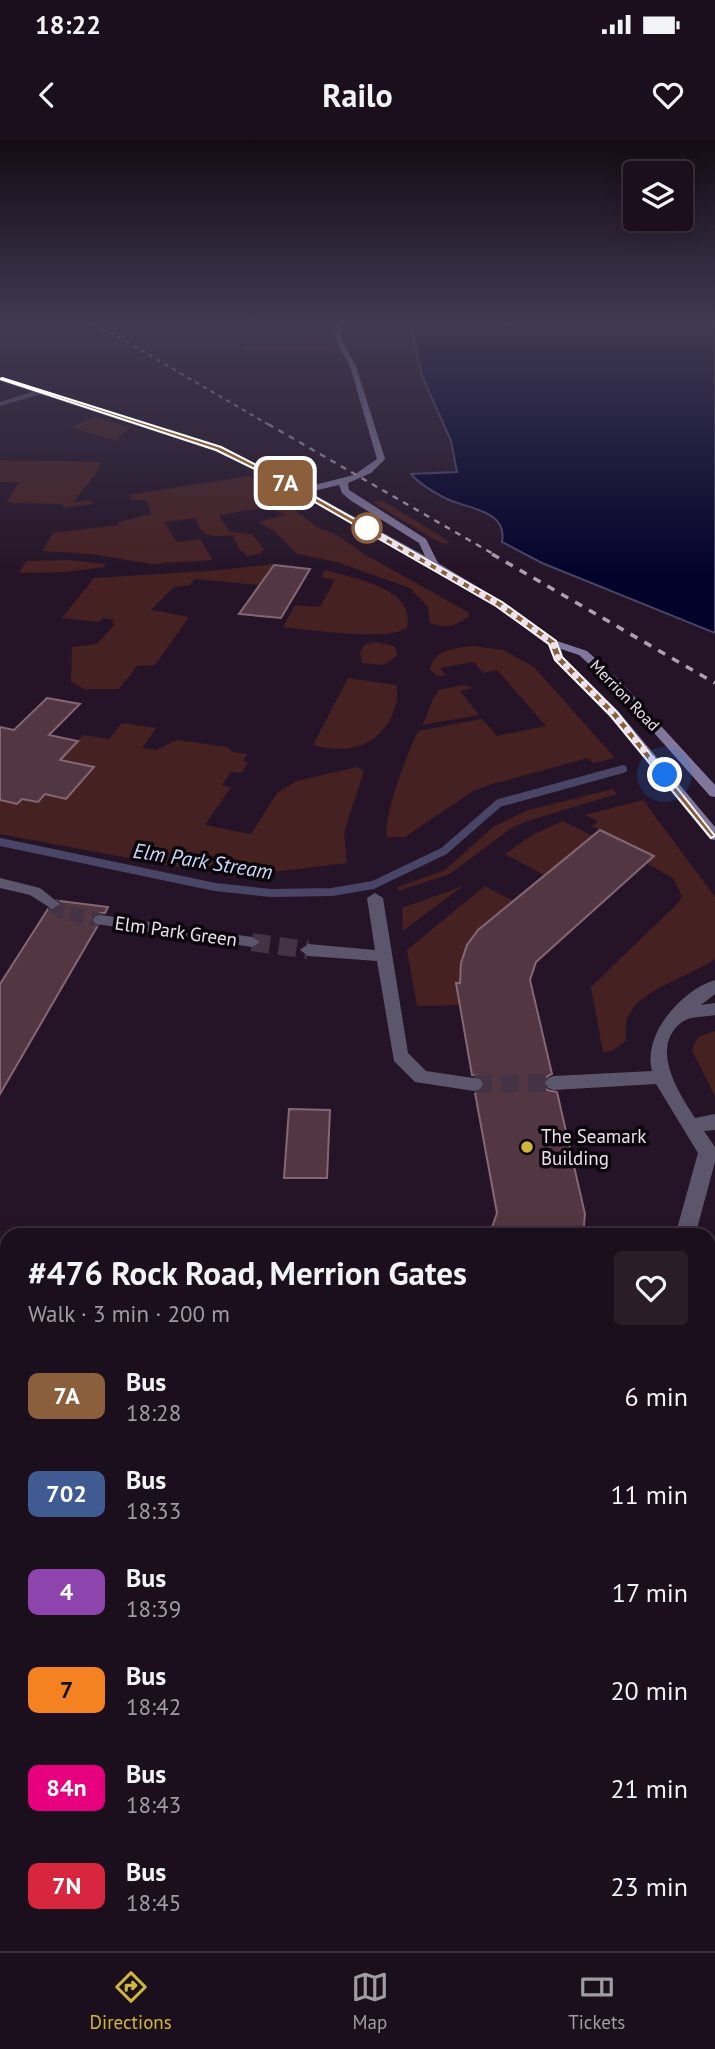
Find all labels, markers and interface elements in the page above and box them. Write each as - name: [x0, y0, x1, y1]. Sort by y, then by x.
- text: 18:22: [35, 8, 101, 41]
- text: Railo: [322, 74, 393, 116]
- icon: back: [28, 76, 66, 114]
- icon: heart: [649, 76, 687, 114]
- map controls: [623, 161, 693, 231]
- button: layers: [623, 161, 693, 231]
- line badge: 7A: [254, 460, 316, 506]
- text: 7A: [272, 467, 298, 498]
- unlabelled marker: [352, 513, 382, 543]
- street label: Merrion Road: [586, 655, 664, 735]
- your location: [647, 757, 682, 792]
- water label: Elm Park Stream: [131, 837, 275, 885]
- street label: Elm Park Green: [113, 911, 239, 951]
- place label: The Seamark Building: [541, 1124, 646, 1170]
- marker: The Seamark Building: [519, 1139, 535, 1155]
- text: #476 Rock Road, Merrion Gates: [28, 1251, 467, 1294]
- button: heart: [614, 1251, 688, 1325]
- text: Walk · 3 min · 200 m: [28, 1299, 230, 1328]
- text: Bus: [126, 1365, 166, 1398]
- text: 7A: [53, 1380, 80, 1411]
- text: 6 min: [625, 1380, 688, 1413]
- text: 18:28: [126, 1398, 181, 1427]
- text: Bus: [126, 1463, 166, 1496]
- text: 702: [46, 1478, 87, 1509]
- text: 11 min: [610, 1478, 688, 1511]
- text: 18:33: [126, 1496, 181, 1525]
- text: Bus: [126, 1561, 166, 1594]
- text: 4: [60, 1576, 73, 1607]
- text: 17 min: [612, 1576, 688, 1609]
- text: 18:39: [126, 1594, 181, 1623]
- text: Bus: [126, 1659, 166, 1692]
- text: 7: [60, 1674, 73, 1705]
- text: 20 min: [610, 1674, 688, 1707]
- text: 18:42: [126, 1692, 181, 1721]
- text: Bus: [126, 1757, 166, 1790]
- text: 84n: [46, 1772, 87, 1803]
- text: 21 min: [610, 1772, 688, 1805]
- text: 18:43: [126, 1790, 181, 1819]
- text: Bus: [126, 1855, 166, 1888]
- text: 7N: [52, 1870, 81, 1901]
- text: 23 min: [610, 1870, 688, 1903]
- text: 18:45: [126, 1888, 181, 1917]
- tab: Directions: [90, 1968, 172, 2034]
- tab: Map: [351, 1968, 389, 2034]
- tab: Tickets: [568, 1968, 625, 2034]

